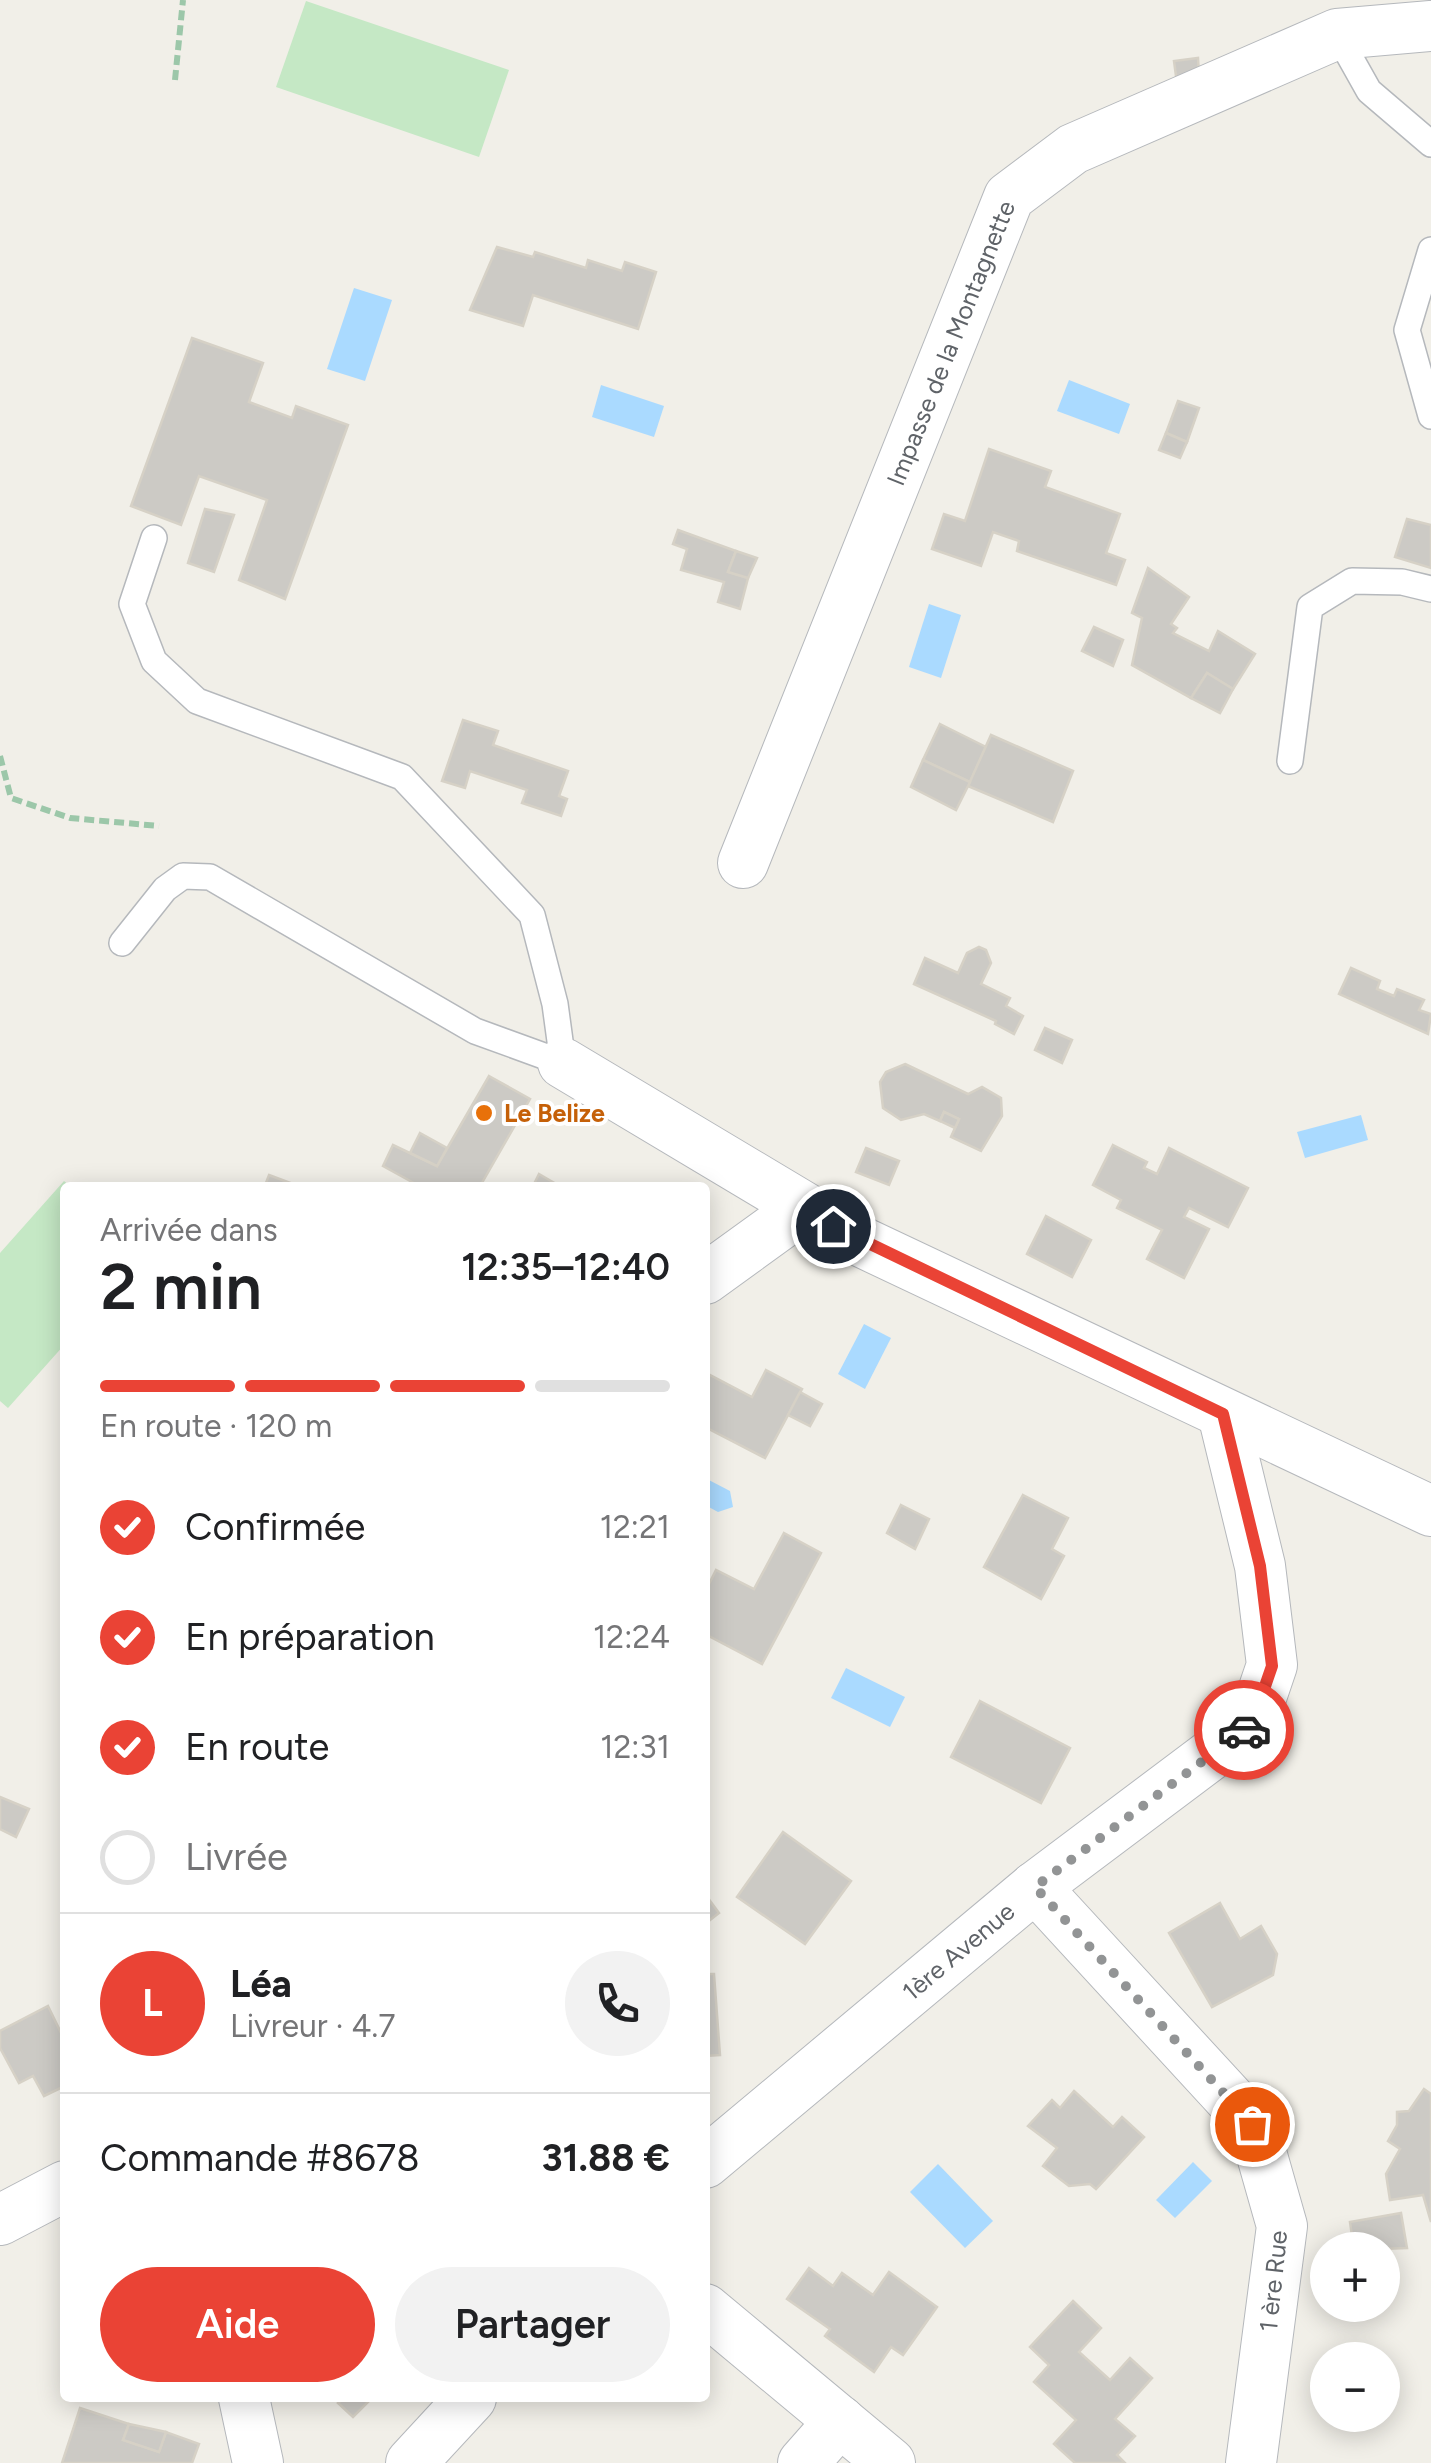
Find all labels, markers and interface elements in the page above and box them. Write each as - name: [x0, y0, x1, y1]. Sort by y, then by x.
- street label: Impasse de la Montagnette: [880, 196, 1021, 490]
- place label: Le Belize: [504, 1098, 605, 1128]
- marker: Le Belize: [473, 1102, 495, 1124]
- pin: [791, 1184, 876, 1269]
- icon: home: [806, 1199, 861, 1254]
- text: Arrivée dans: [100, 1211, 278, 1249]
- text: 12:35–12:40: [461, 1244, 670, 1290]
- text: 2 min: [100, 1247, 262, 1325]
- text: En route · 120 m: [100, 1407, 332, 1445]
- icon: check: [100, 1500, 155, 1555]
- text: Confirmée: [185, 1504, 365, 1550]
- text: 12:21: [600, 1508, 670, 1546]
- icon: check: [100, 1610, 155, 1665]
- text: En préparation: [185, 1614, 435, 1660]
- text: 12:24: [593, 1618, 670, 1656]
- courier: [1194, 1680, 1294, 1780]
- icon: car: [1217, 1703, 1272, 1758]
- icon: check: [100, 1720, 155, 1775]
- text: En route: [185, 1724, 329, 1770]
- text: 12:31: [600, 1728, 670, 1766]
- text: Livrée: [185, 1834, 288, 1880]
- street label: 1ère Avenue: [896, 1896, 1020, 2007]
- button: phone: [565, 1951, 670, 2056]
- text: Léa: [230, 1961, 292, 2007]
- text: L: [142, 1980, 163, 2026]
- text: Livreur · 4.7: [230, 2007, 395, 2045]
- pin: [1210, 2082, 1295, 2167]
- icon: bag: [1225, 2097, 1280, 2152]
- text: Commande #8678: [100, 2135, 420, 2181]
- text: 31.88 €: [541, 2135, 670, 2181]
- street label: 1 ère Rue: [1253, 2229, 1293, 2333]
- map controls: [1310, 2232, 1400, 2432]
- button: +: [1310, 2232, 1400, 2322]
- button: Aide: [100, 2267, 375, 2382]
- button: Partager: [395, 2267, 670, 2382]
- button: −: [1310, 2342, 1400, 2432]

